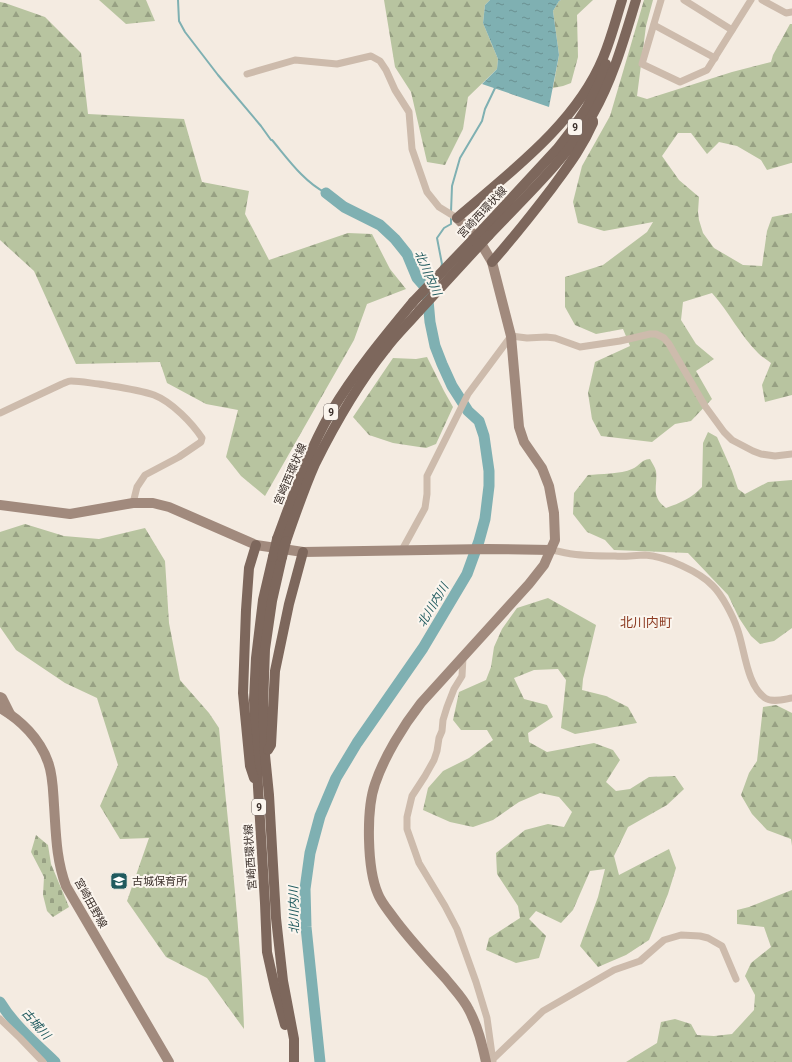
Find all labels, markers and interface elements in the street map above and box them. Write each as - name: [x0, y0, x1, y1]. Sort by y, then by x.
- road number: 9: [568, 119, 582, 135]
- street label: 宮崎西環状線: [455, 184, 510, 241]
- water label: 北川内川: [412, 248, 445, 300]
- road number: 9: [324, 404, 338, 420]
- street label: 宮崎西環状線: [272, 441, 309, 507]
- water label: 北川内川: [415, 579, 452, 629]
- district label: 北川内町: [620, 615, 672, 630]
- road number: 9: [252, 799, 266, 815]
- street label: 宮崎西環状線: [242, 824, 259, 890]
- school or university icon: 古城保育所: [109, 871, 129, 891]
- place label: 古城保育所: [132, 875, 188, 888]
- street label: 宮崎田野線: [72, 876, 110, 930]
- water label: 北川内川: [287, 884, 301, 934]
- water label: 古城川: [19, 1006, 55, 1044]

